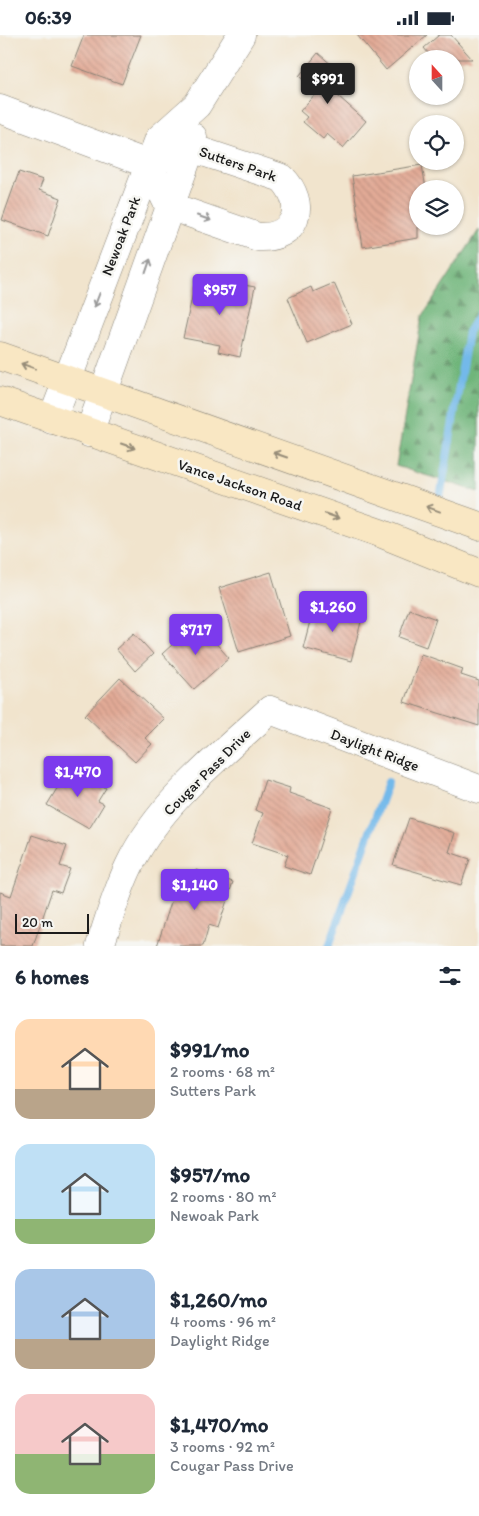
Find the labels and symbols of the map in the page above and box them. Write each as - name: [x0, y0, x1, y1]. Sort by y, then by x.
- north arrow: [409, 50, 464, 105]
- pin: $991: [298, 63, 358, 105]
- street label: Sutters Park: [197, 142, 279, 186]
- street label: Newoak Park: [98, 194, 144, 278]
- one-way arrow: [195, 214, 211, 223]
- one-way arrow: [144, 258, 153, 274]
- pin: $957: [190, 273, 250, 316]
- one-way arrow: [92, 292, 101, 307]
- one-way arrow: [20, 361, 36, 370]
- one-way arrow: [120, 442, 136, 451]
- one-way arrow: [273, 450, 288, 459]
- street label: Vance Jackson Road: [175, 455, 305, 515]
- one-way arrow: [426, 504, 441, 513]
- one-way arrow: [323, 512, 339, 521]
- pin: $1,260: [292, 591, 374, 633]
- pin: $717: [166, 613, 226, 656]
- street label: Cougar Pass Drive: [160, 725, 254, 819]
- street label: Daylight Ridge: [328, 725, 422, 775]
- pin: $1,470: [37, 755, 119, 798]
- pin: $1,140: [154, 869, 236, 911]
- scale bar: [15, 911, 89, 934]

